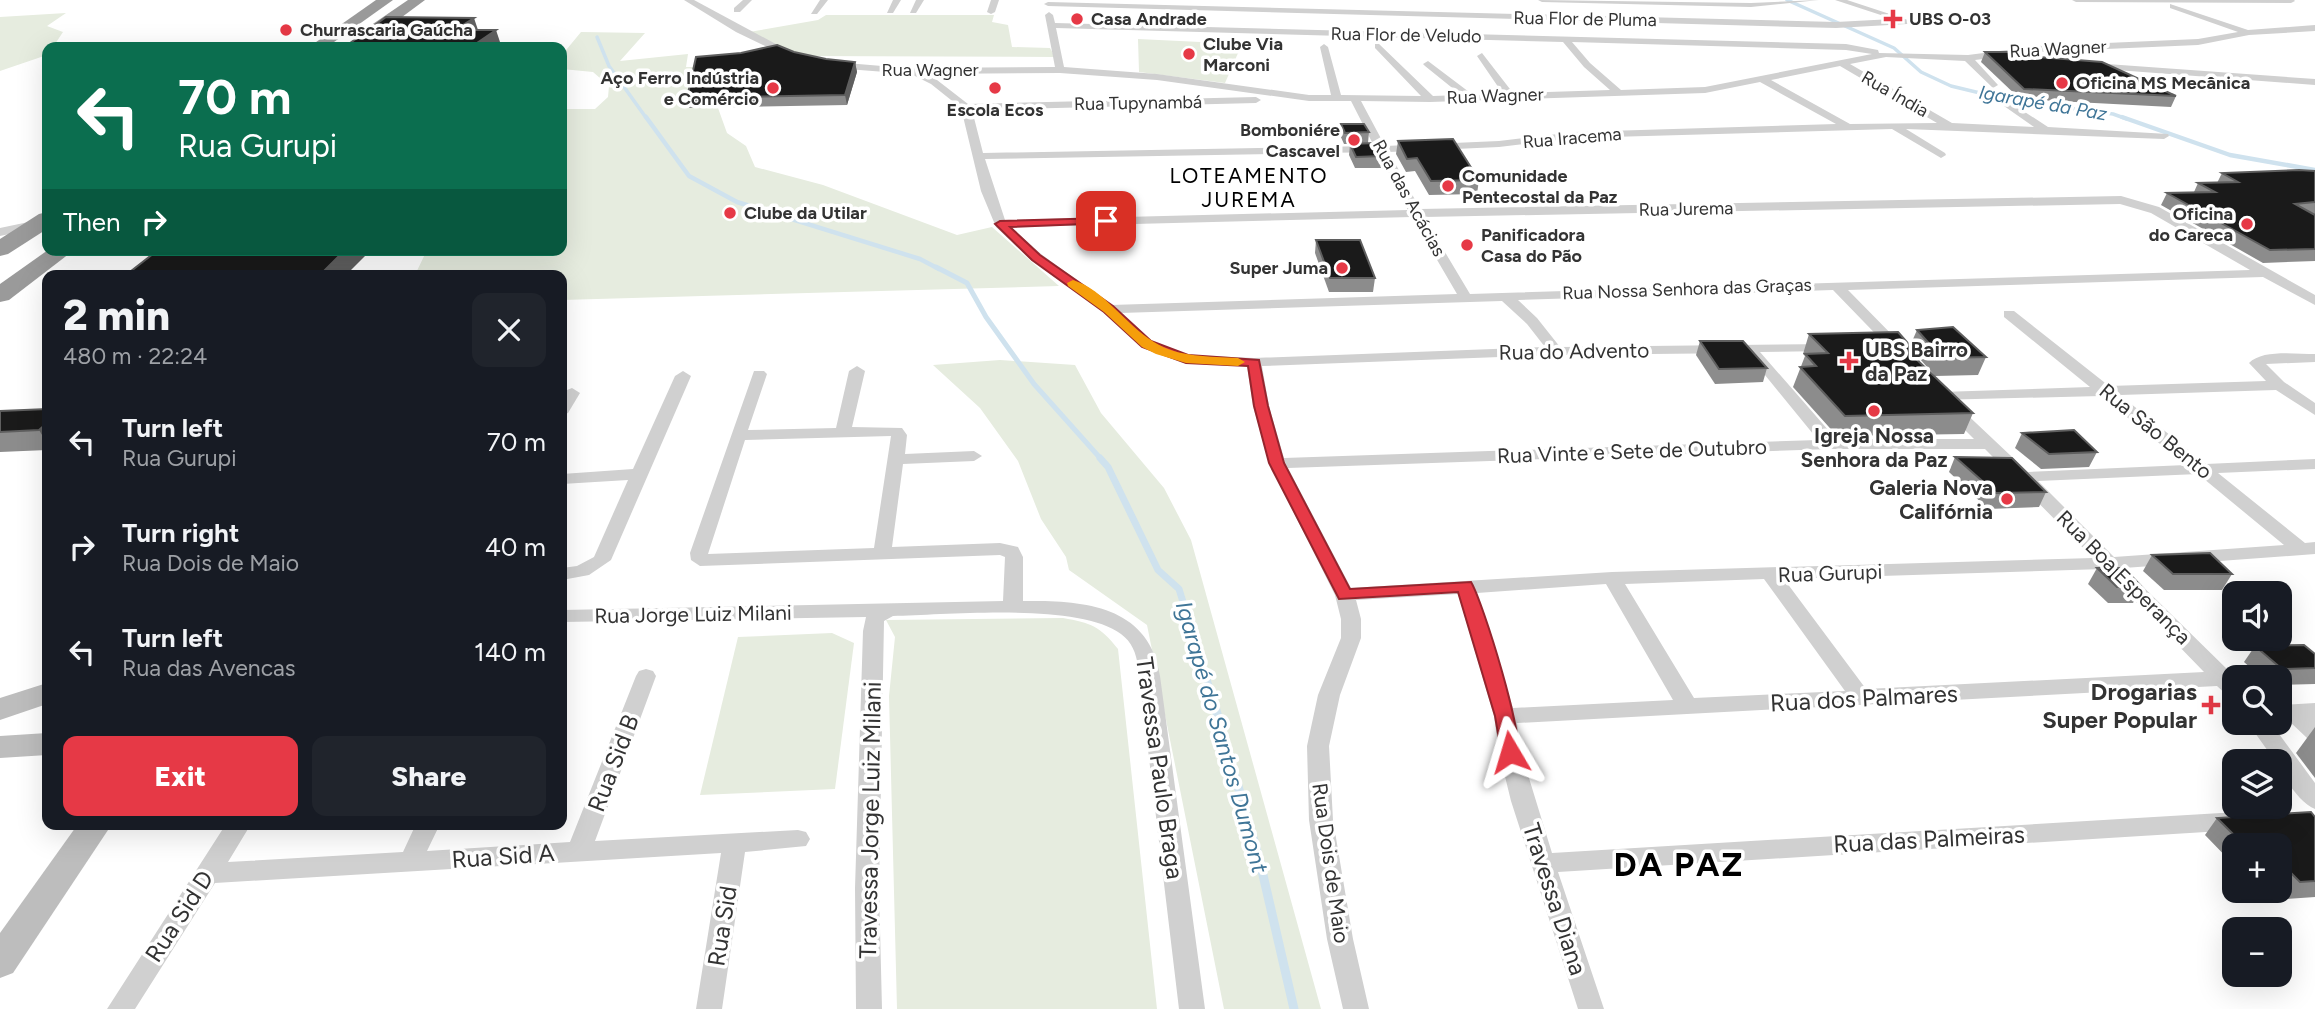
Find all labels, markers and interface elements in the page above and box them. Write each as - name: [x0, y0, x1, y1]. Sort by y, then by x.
- street label: Rua Flor de Pluma: [1513, 7, 1657, 31]
- place label: Casa Andrade: [1091, 8, 1207, 30]
- place label: UBS O-03: [1909, 8, 1991, 30]
- marker: UBS O-03: [1883, 9, 1903, 29]
- marker: Casa Andrade: [1069, 11, 1085, 27]
- place label: Churrascaria Gaúcha: [300, 19, 473, 41]
- marker: Churrascaria Gaúcha: [278, 22, 294, 38]
- street label: Rua Flor de Veludo: [1330, 23, 1482, 47]
- place label: Clube Via Marconi: [1203, 33, 1283, 76]
- street label: Rua Wagner: [2009, 35, 2107, 63]
- marker: Clube Via Marconi: [1181, 46, 1197, 62]
- street label: Rua Wagner: [881, 59, 979, 81]
- street label: Rua Índia: [1858, 66, 1932, 122]
- text: 70 m: [178, 67, 291, 126]
- place label: Aço Ferro Indústria e Comércio: [600, 67, 759, 110]
- icon: left: [63, 70, 154, 161]
- place label: Oficina MS Mecânica: [2076, 72, 2250, 94]
- marker: Oficina MS Mecânica: [2054, 75, 2070, 91]
- marker: Aço Ferro Indústria e Comércio: [765, 80, 781, 96]
- marker: Escola Ecos: [987, 80, 1003, 96]
- water label: Igarapé da Paz: [1977, 80, 2110, 126]
- street label: Rua Wagner: [1446, 83, 1544, 109]
- street label: Rua Tupynambá: [1074, 91, 1202, 115]
- place label: Escola Ecos: [947, 99, 1044, 121]
- place label: Bomboniére Cascavel: [1240, 119, 1340, 162]
- street label: Rua Iracema: [1522, 123, 1622, 153]
- text: Rua Gurupi: [178, 127, 337, 165]
- marker: Bomboniére Cascavel: [1346, 132, 1362, 148]
- street label: Rua das Acácias: [1368, 136, 1450, 260]
- district label: LOTEAMENTO JUREMA: [1169, 163, 1329, 212]
- place label: Comunidade Pentecostal da Paz: [1462, 165, 1618, 208]
- marker: Comunidade Pentecostal da Paz: [1440, 178, 1456, 194]
- pin: [1076, 191, 1136, 251]
- street label: Rua Jurema: [1638, 197, 1734, 221]
- place label: Clube da Utilar: [744, 202, 867, 224]
- icon: arrive: [1087, 202, 1125, 240]
- icon: right: [135, 203, 173, 241]
- place label: Oficina do Careca: [2149, 203, 2233, 246]
- marker: Clube da Utilar: [722, 205, 738, 221]
- text: Then: [63, 206, 121, 238]
- marker: Oficina do Careca: [2239, 216, 2255, 232]
- place label: Panificadora Casa do Pão: [1481, 224, 1585, 267]
- marker: Panificadora Casa do Pão: [1459, 237, 1475, 253]
- place label: Super Juma: [1230, 257, 1328, 279]
- marker: Super Juma: [1334, 260, 1350, 276]
- street label: Rua Nossa Senhora das Graças: [1562, 274, 1812, 304]
- text: 2 min: [63, 290, 170, 341]
- button: close: [472, 293, 546, 367]
- street label: Rua do Advento: [1498, 337, 1650, 365]
- place label: UBS Bairro da Paz: [1865, 337, 1968, 386]
- text: 480 m · 22:24: [63, 342, 207, 370]
- marker: UBS Bairro da Paz: [1839, 351, 1859, 371]
- street label: Rua São Bento: [2095, 378, 2217, 484]
- marker: Igreja Nossa Senhora da Paz: [1866, 403, 1882, 419]
- text: Turn left: [122, 412, 223, 444]
- icon: left: [63, 423, 101, 461]
- place label: Igreja Nossa Senhora da Paz: [1801, 423, 1947, 472]
- text: 70 m: [487, 426, 546, 458]
- street label: Rua Vinte e Sete de Outubro: [1497, 434, 1767, 468]
- text: Rua Gurupi: [122, 444, 237, 472]
- place label: Galeria Nova Califórnia: [1869, 475, 1993, 524]
- marker: Galeria Nova Califórnia: [1999, 491, 2015, 507]
- street label: Rua Boa Esperança: [2052, 505, 2196, 649]
- text: Turn right: [122, 517, 239, 549]
- icon: right: [63, 528, 101, 566]
- text: 40 m: [485, 531, 546, 563]
- text: Rua Dois de Maio: [122, 549, 299, 577]
- street label: Rua Gurupi: [1777, 559, 1883, 587]
- map controls: [2222, 581, 2292, 987]
- button: sound: [2222, 581, 2292, 651]
- water label: Igarapé do Santos Dumont: [1170, 598, 1274, 876]
- street label: Rua Jorge Luiz Milani: [594, 600, 792, 628]
- text: Turn left: [122, 622, 223, 654]
- icon: left: [63, 633, 101, 671]
- text: 140 m: [474, 636, 546, 668]
- text: Rua das Avencas: [122, 654, 296, 682]
- street label: Travessa Paulo Braga: [1130, 655, 1190, 881]
- button: search: [2222, 665, 2292, 735]
- place label: Drogarias Super Popular: [2042, 677, 2197, 734]
- street label: Rua dos Palmares: [1769, 679, 1959, 717]
- street label: Travessa Jorge Luiz Milani: [853, 681, 887, 959]
- marker: Drogarias Super Popular: [2203, 697, 2219, 713]
- street label: Rua Sid B: [581, 710, 645, 816]
- position arrow: [1473, 715, 1547, 789]
- button: Exit: [63, 736, 298, 816]
- button: Share: [312, 736, 546, 816]
- button: layers: [2222, 749, 2292, 819]
- street label: Rua Dois de Maio: [1307, 781, 1355, 945]
- street label: Travessa Diana: [1517, 819, 1593, 979]
- street label: Rua das Palmeiras: [1832, 820, 2026, 858]
- button: +: [2222, 833, 2292, 903]
- street label: Rua Sid A: [451, 838, 556, 874]
- district label: DA PAZ: [1614, 845, 1744, 884]
- street label: Rua Sid D: [139, 865, 219, 967]
- street label: Rua Sid: [701, 884, 743, 968]
- button: −: [2222, 917, 2292, 987]

